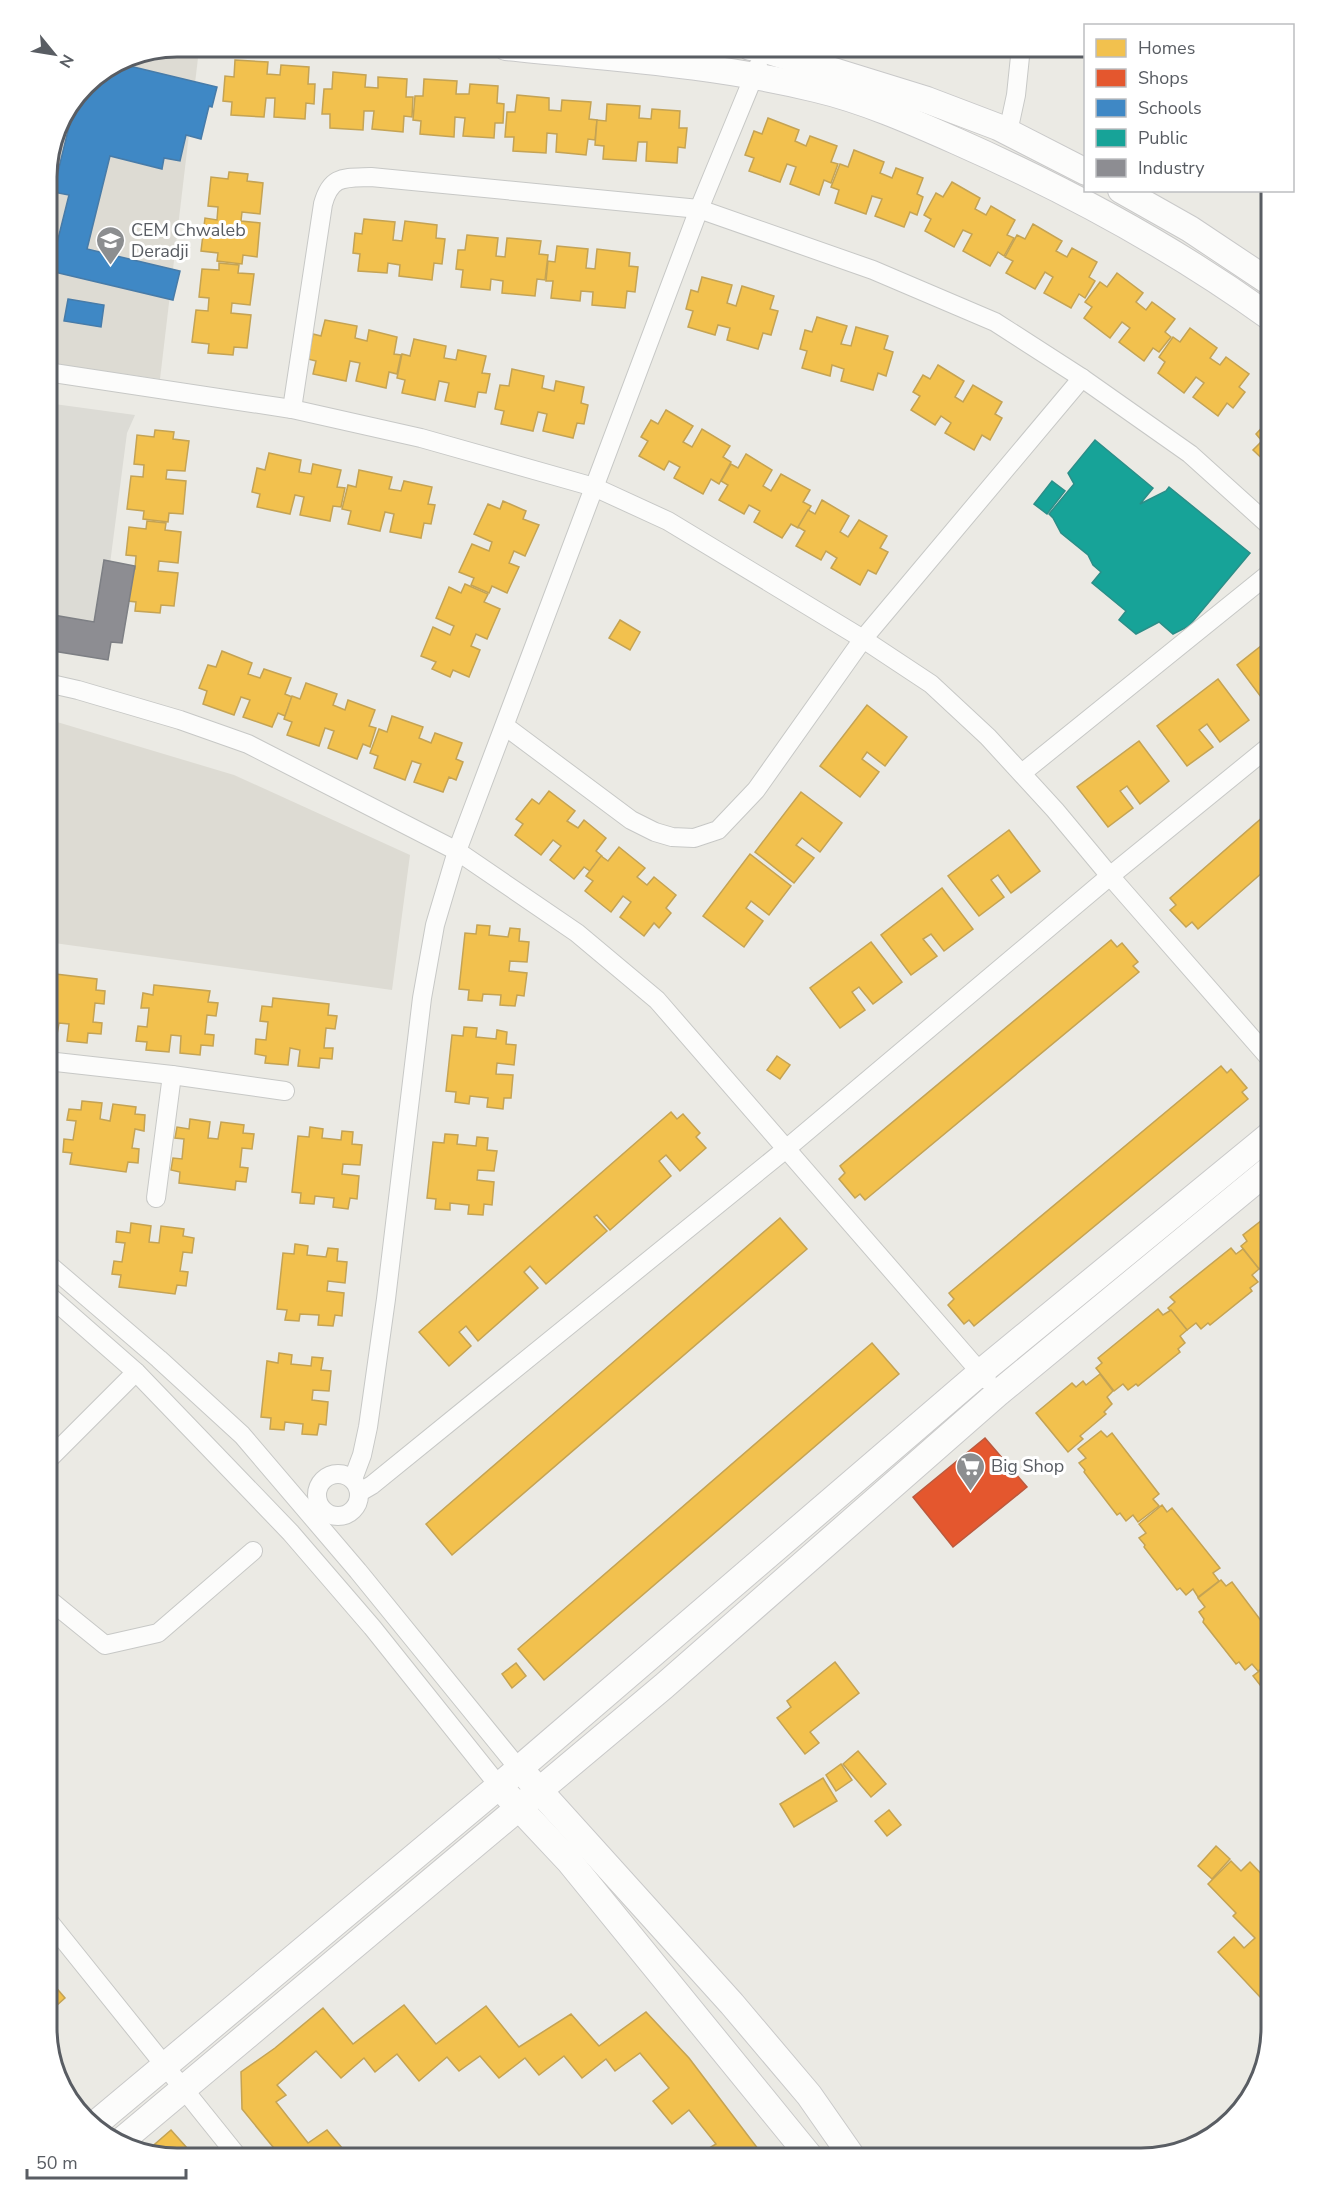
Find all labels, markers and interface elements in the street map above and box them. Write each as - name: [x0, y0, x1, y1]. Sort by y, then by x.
- north arrow: [24, 24, 84, 84]
- legend: [1084, 24, 1294, 192]
- text: Homes: [1138, 36, 1195, 60]
- text: N: [54, 50, 79, 72]
- text: Shops: [1138, 66, 1188, 90]
- text: Schools: [1138, 96, 1202, 120]
- text: Public: [1138, 126, 1188, 150]
- text: Industry: [1138, 156, 1205, 180]
- place label: CEM Chwaleb Deradji: [131, 218, 246, 263]
- school or university icon: CEM Chwaleb Deradji: [94, 224, 126, 266]
- supermarket icon: Big Shop: [954, 1450, 986, 1492]
- place label: Big Shop: [991, 1454, 1064, 1478]
- scale bar: [27, 2142, 186, 2180]
- text: 50 m: [36, 2151, 78, 2175]

